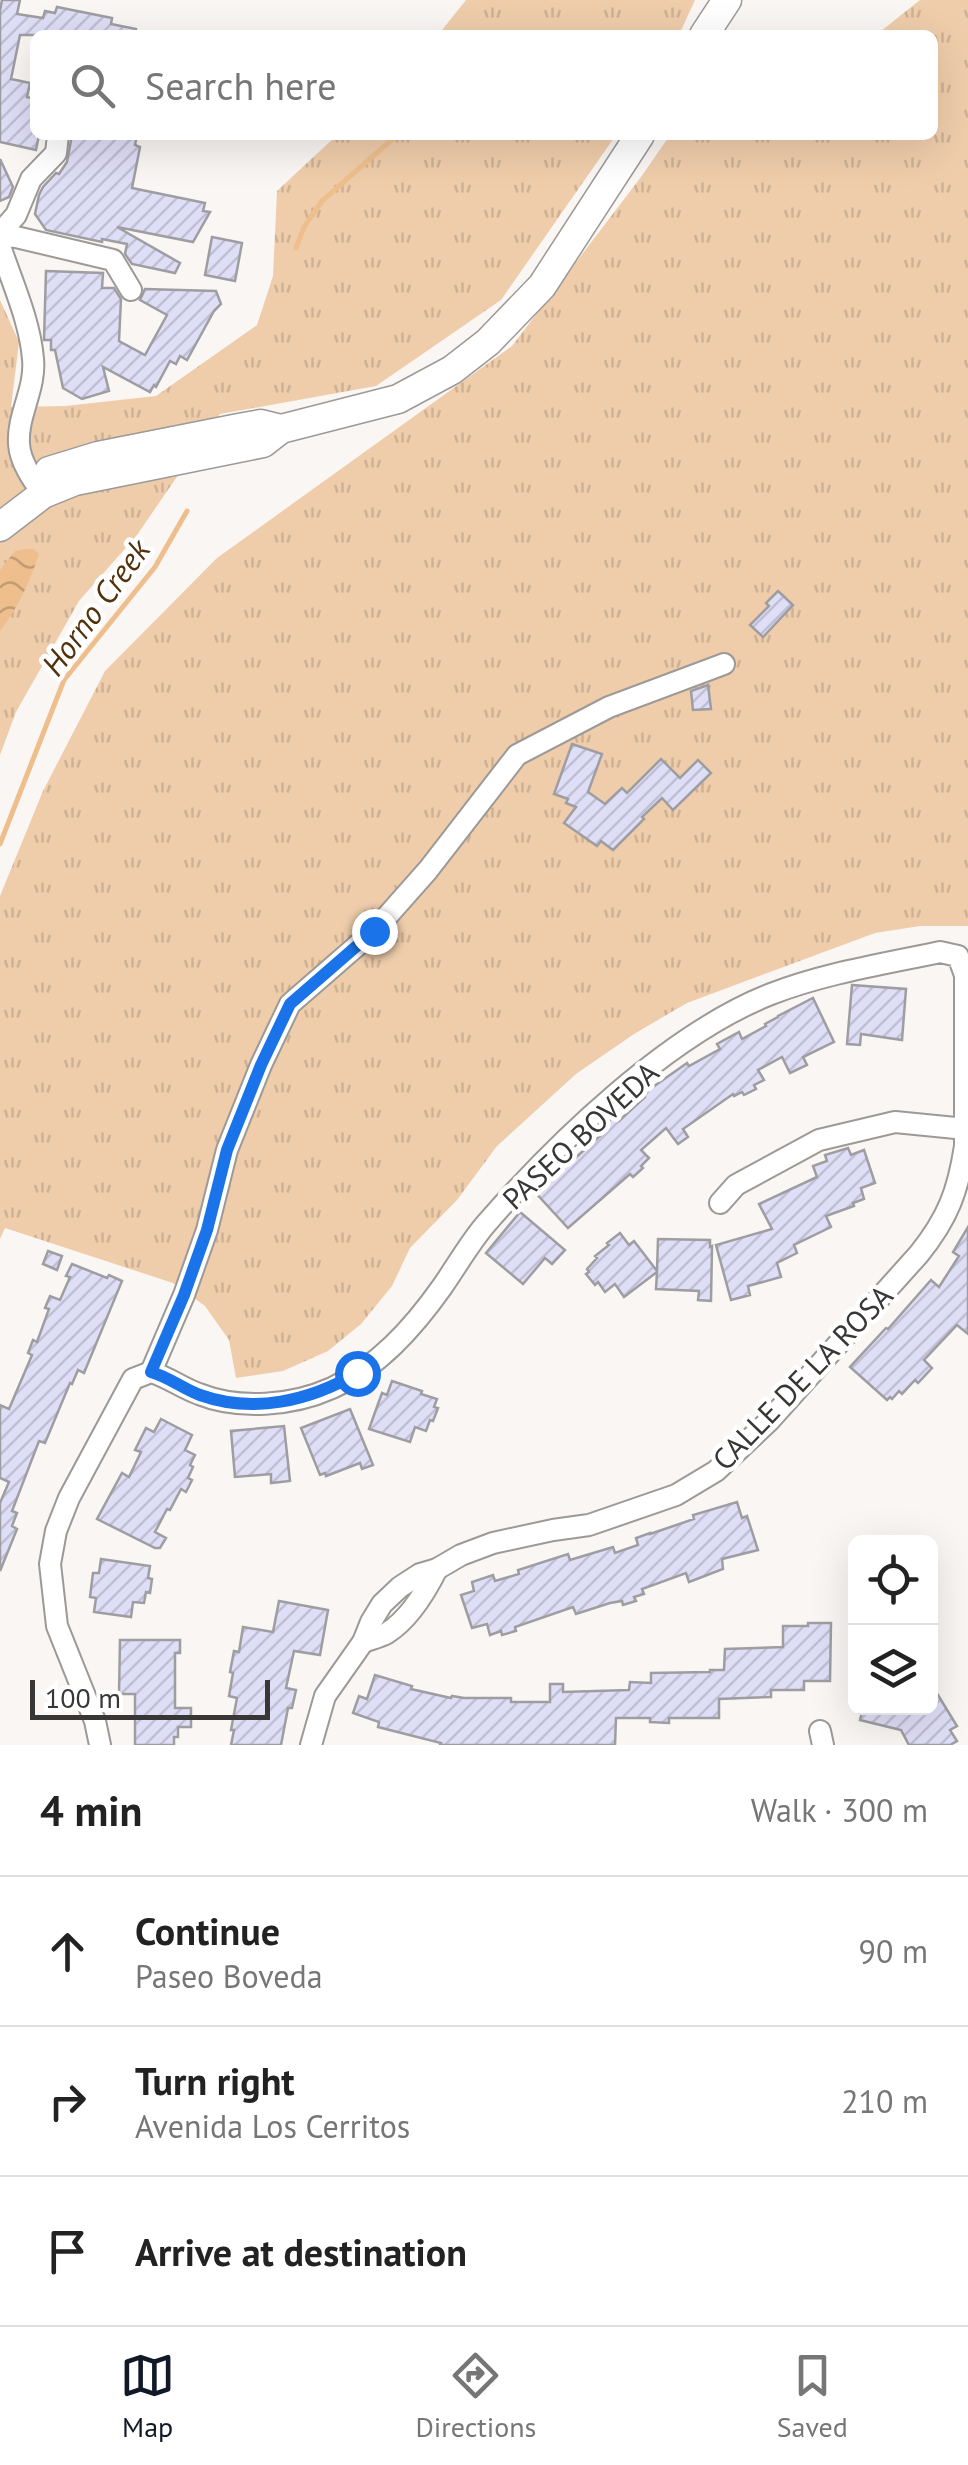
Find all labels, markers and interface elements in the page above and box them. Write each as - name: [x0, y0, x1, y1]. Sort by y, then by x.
- search box: [30, 30, 938, 140]
- icon: search: [65, 58, 120, 113]
- text: Search here: [145, 61, 337, 110]
- water label: Horno Creek: [31, 529, 160, 684]
- route end: [352, 909, 398, 955]
- street label: PASEO BOVEDA: [494, 1052, 667, 1217]
- street label: CALLE DE LA ROSA: [703, 1276, 901, 1478]
- route start: [335, 1351, 381, 1397]
- map controls: [848, 1535, 938, 1715]
- button: locate: [848, 1535, 938, 1625]
- button: layers: [848, 1625, 938, 1715]
- scale bar: [30, 1675, 270, 1720]
- text: 100 m: [45, 1679, 121, 1716]
- text: 4 min: [40, 1783, 142, 1838]
- text: Walk · 300 m: [751, 1789, 928, 1831]
- text: Continue: [135, 1906, 280, 1955]
- icon: ahead: [40, 1924, 95, 1979]
- text: 90 m: [859, 1930, 928, 1972]
- text: Paseo Boveda: [135, 1955, 323, 1997]
- text: Turn right: [135, 2056, 295, 2105]
- icon: right: [40, 2074, 95, 2129]
- text: 210 m: [841, 2080, 928, 2122]
- text: Avenida Los Cerritos: [135, 2105, 410, 2147]
- icon: arrive: [40, 2224, 95, 2279]
- text: Arrive at destination: [135, 2227, 467, 2276]
- tab: Map: [120, 2348, 175, 2445]
- tab: Directions: [415, 2348, 536, 2445]
- tab: Saved: [777, 2348, 848, 2445]

